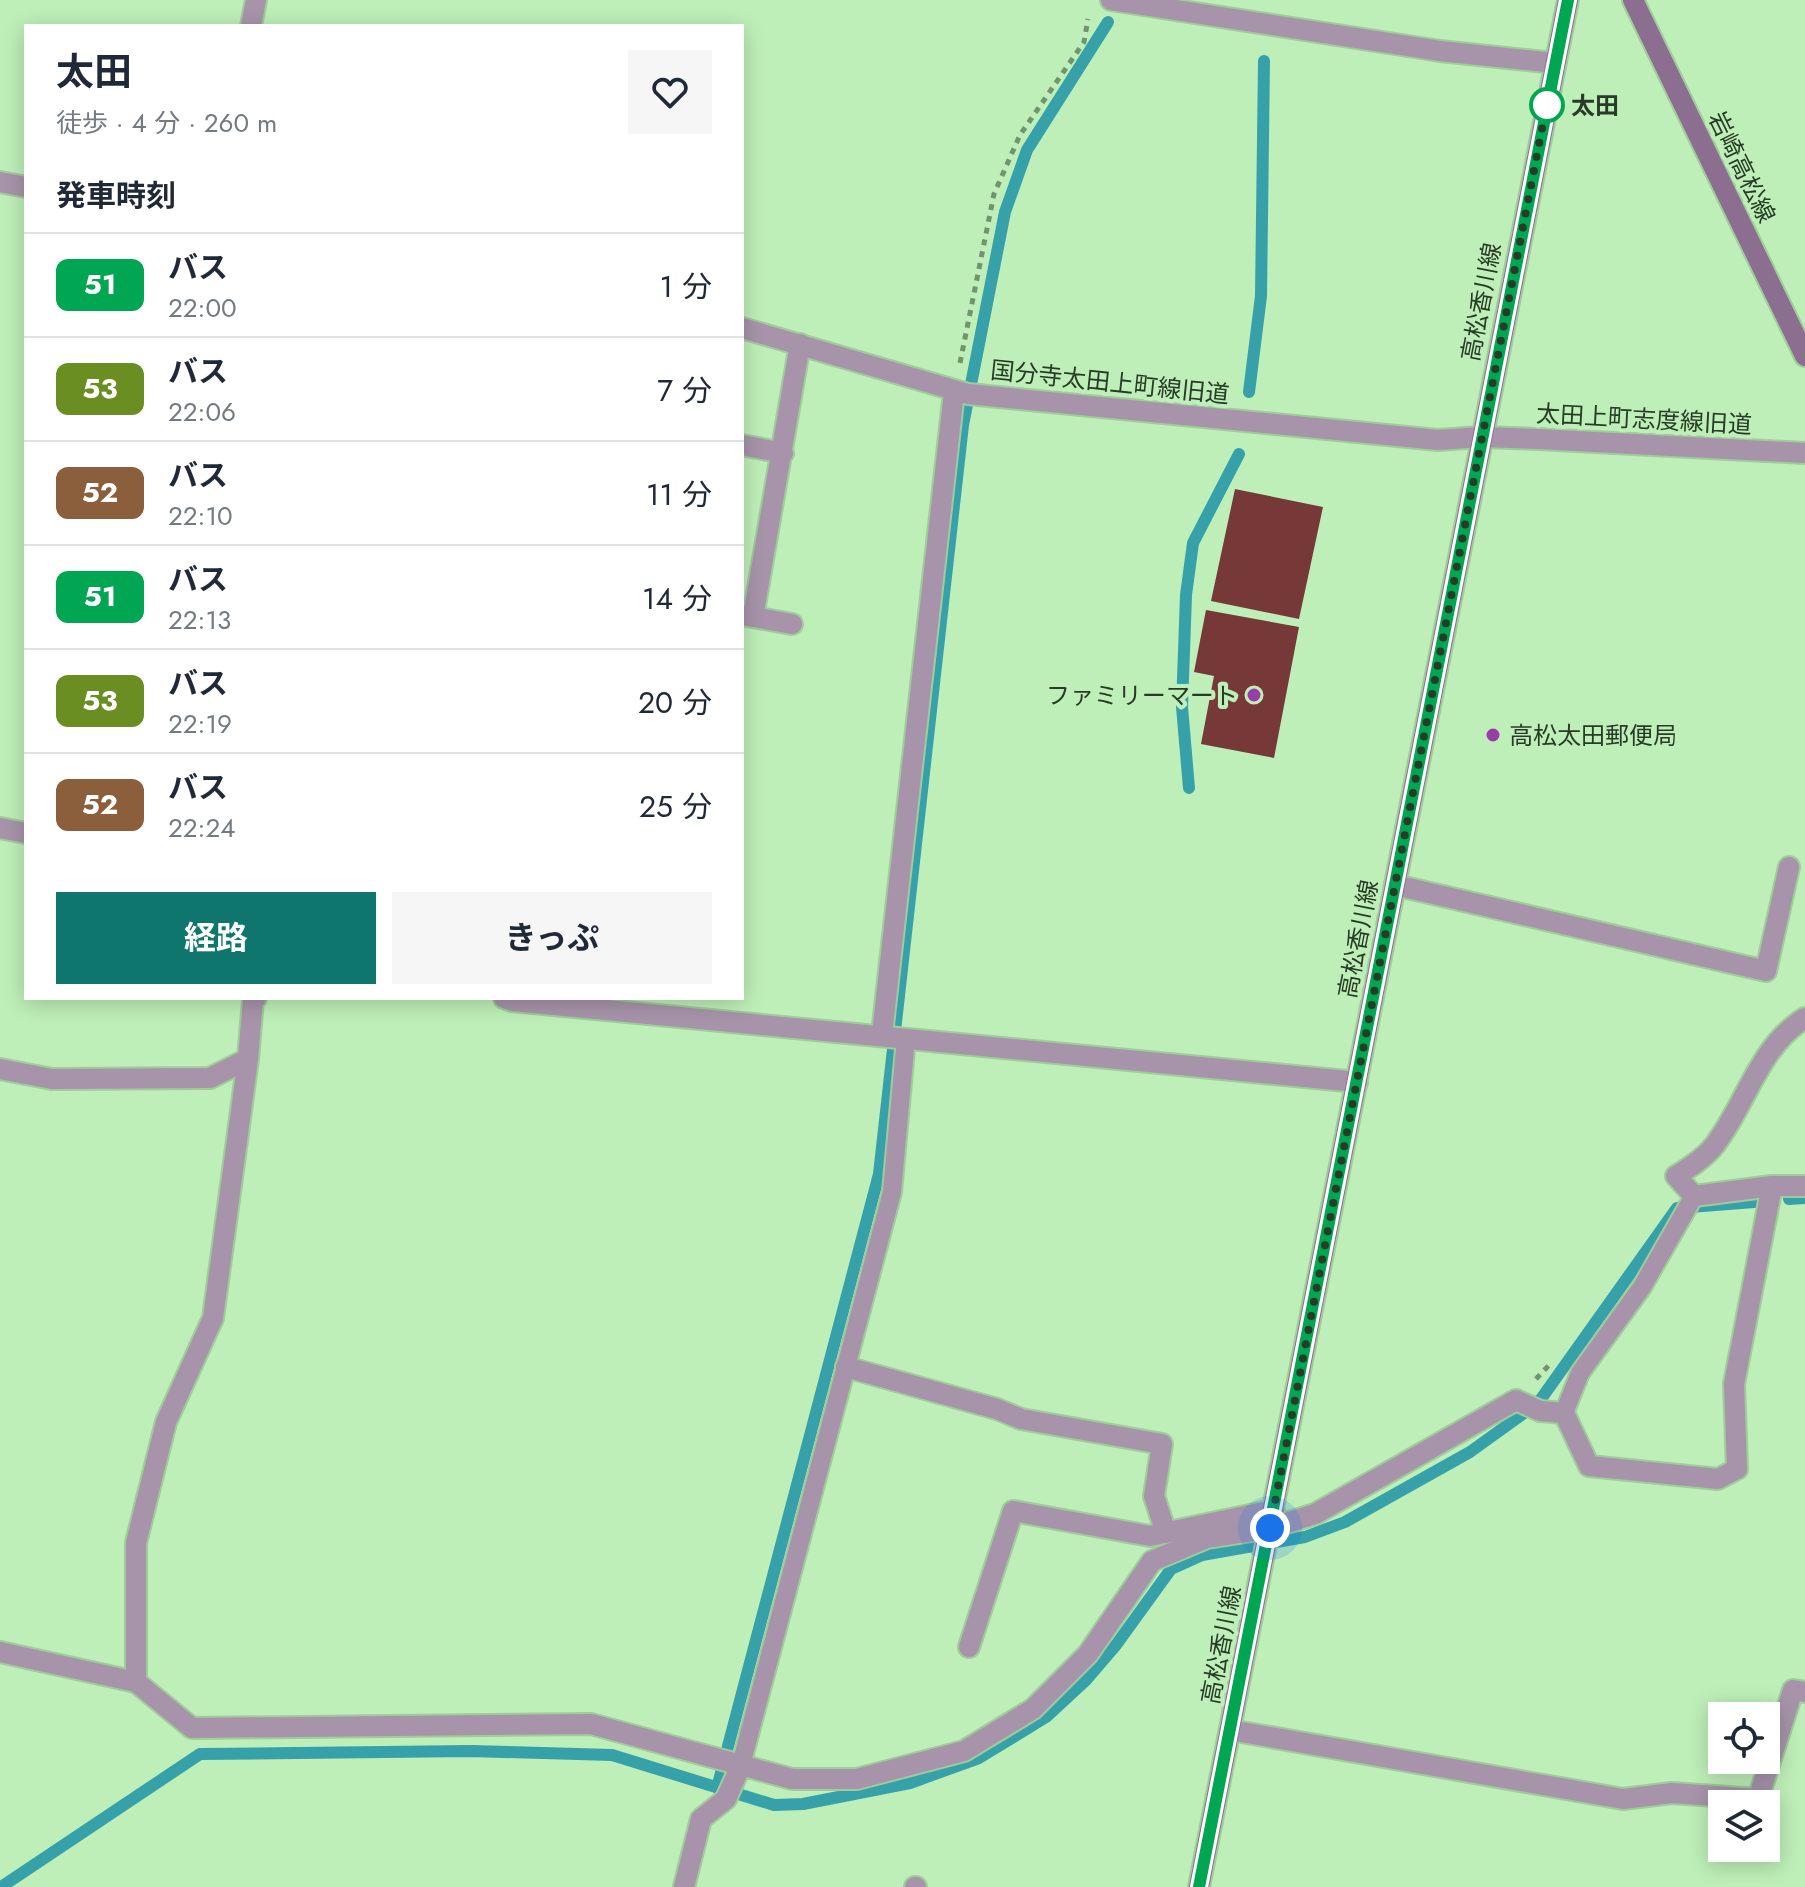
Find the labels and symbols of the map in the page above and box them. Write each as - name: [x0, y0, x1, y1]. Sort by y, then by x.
- marker: 太田: [1530, 88, 1564, 122]
- place label: 太田: [1571, 88, 1619, 123]
- street label: 岩崎高松線: [1700, 105, 1784, 229]
- street label: 高松香川線: [1452, 240, 1510, 364]
- street label: 国分寺太田上町線旧道: [989, 352, 1231, 412]
- street label: 太田上町志度線旧道: [1535, 396, 1753, 442]
- place label: ファミリーマート: [1046, 678, 1238, 713]
- marker: ファミリーマート: [1245, 686, 1263, 704]
- place label: 高松太田郵便局: [1509, 718, 1677, 753]
- marker: 高松太田郵便局: [1484, 726, 1502, 744]
- street label: 高松香川線: [1329, 877, 1387, 1001]
- your location: [1250, 1508, 1290, 1548]
- street label: 高松香川線: [1192, 1583, 1250, 1707]

